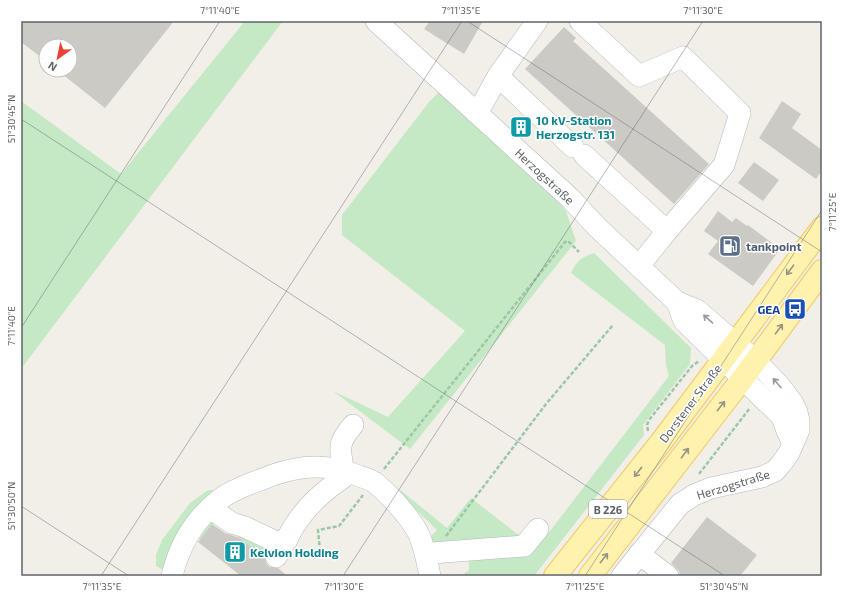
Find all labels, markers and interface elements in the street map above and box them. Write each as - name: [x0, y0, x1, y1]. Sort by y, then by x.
- text: 7°11'40"E: [200, 4, 240, 16]
- text: 7°11'35"E: [442, 4, 481, 16]
- text: 7°11'30"E: [683, 4, 723, 16]
- north arrow: [38, 38, 78, 78]
- text: N: [45, 59, 59, 74]
- text: 51°30'45"N: [5, 95, 17, 143]
- place label: 10 kV-Station Herzogstr. 131: [536, 113, 615, 141]
- building icon: 10 kV-Station Herzogstr. 131: [508, 114, 534, 140]
- street label: Herzogstraße: [513, 145, 577, 207]
- text: 7°11'25"E: [826, 192, 838, 231]
- fuel station icon: tankpoint: [717, 233, 743, 259]
- place label: tankpoint: [746, 239, 801, 253]
- one-way arrow: [786, 265, 794, 276]
- bus stop icon: GEA: [782, 296, 808, 322]
- place label: GEA: [757, 302, 780, 316]
- text: 7°11'40"E: [5, 306, 17, 346]
- one-way arrow: [703, 315, 713, 324]
- one-way arrow: [775, 324, 784, 335]
- street label: Dorstener Straße: [656, 361, 724, 445]
- one-way arrow: [772, 378, 781, 388]
- one-way arrow: [717, 400, 726, 411]
- one-way arrow: [681, 448, 689, 459]
- one-way arrow: [633, 466, 642, 477]
- street label: Herzogstraße: [695, 466, 771, 502]
- text: 51°30'50"N: [5, 482, 17, 530]
- road number: B 226: [589, 500, 627, 518]
- building icon: Kelvion Holding: [222, 539, 248, 565]
- place label: Kelvion Holding: [250, 545, 339, 559]
- one-way arrow: [600, 552, 608, 563]
- text: 7°11'35"E: [83, 580, 122, 592]
- text: 7°11'30"E: [324, 580, 364, 592]
- text: 7°11'25"E: [566, 580, 605, 592]
- text: 51°30'45"N: [700, 580, 748, 592]

